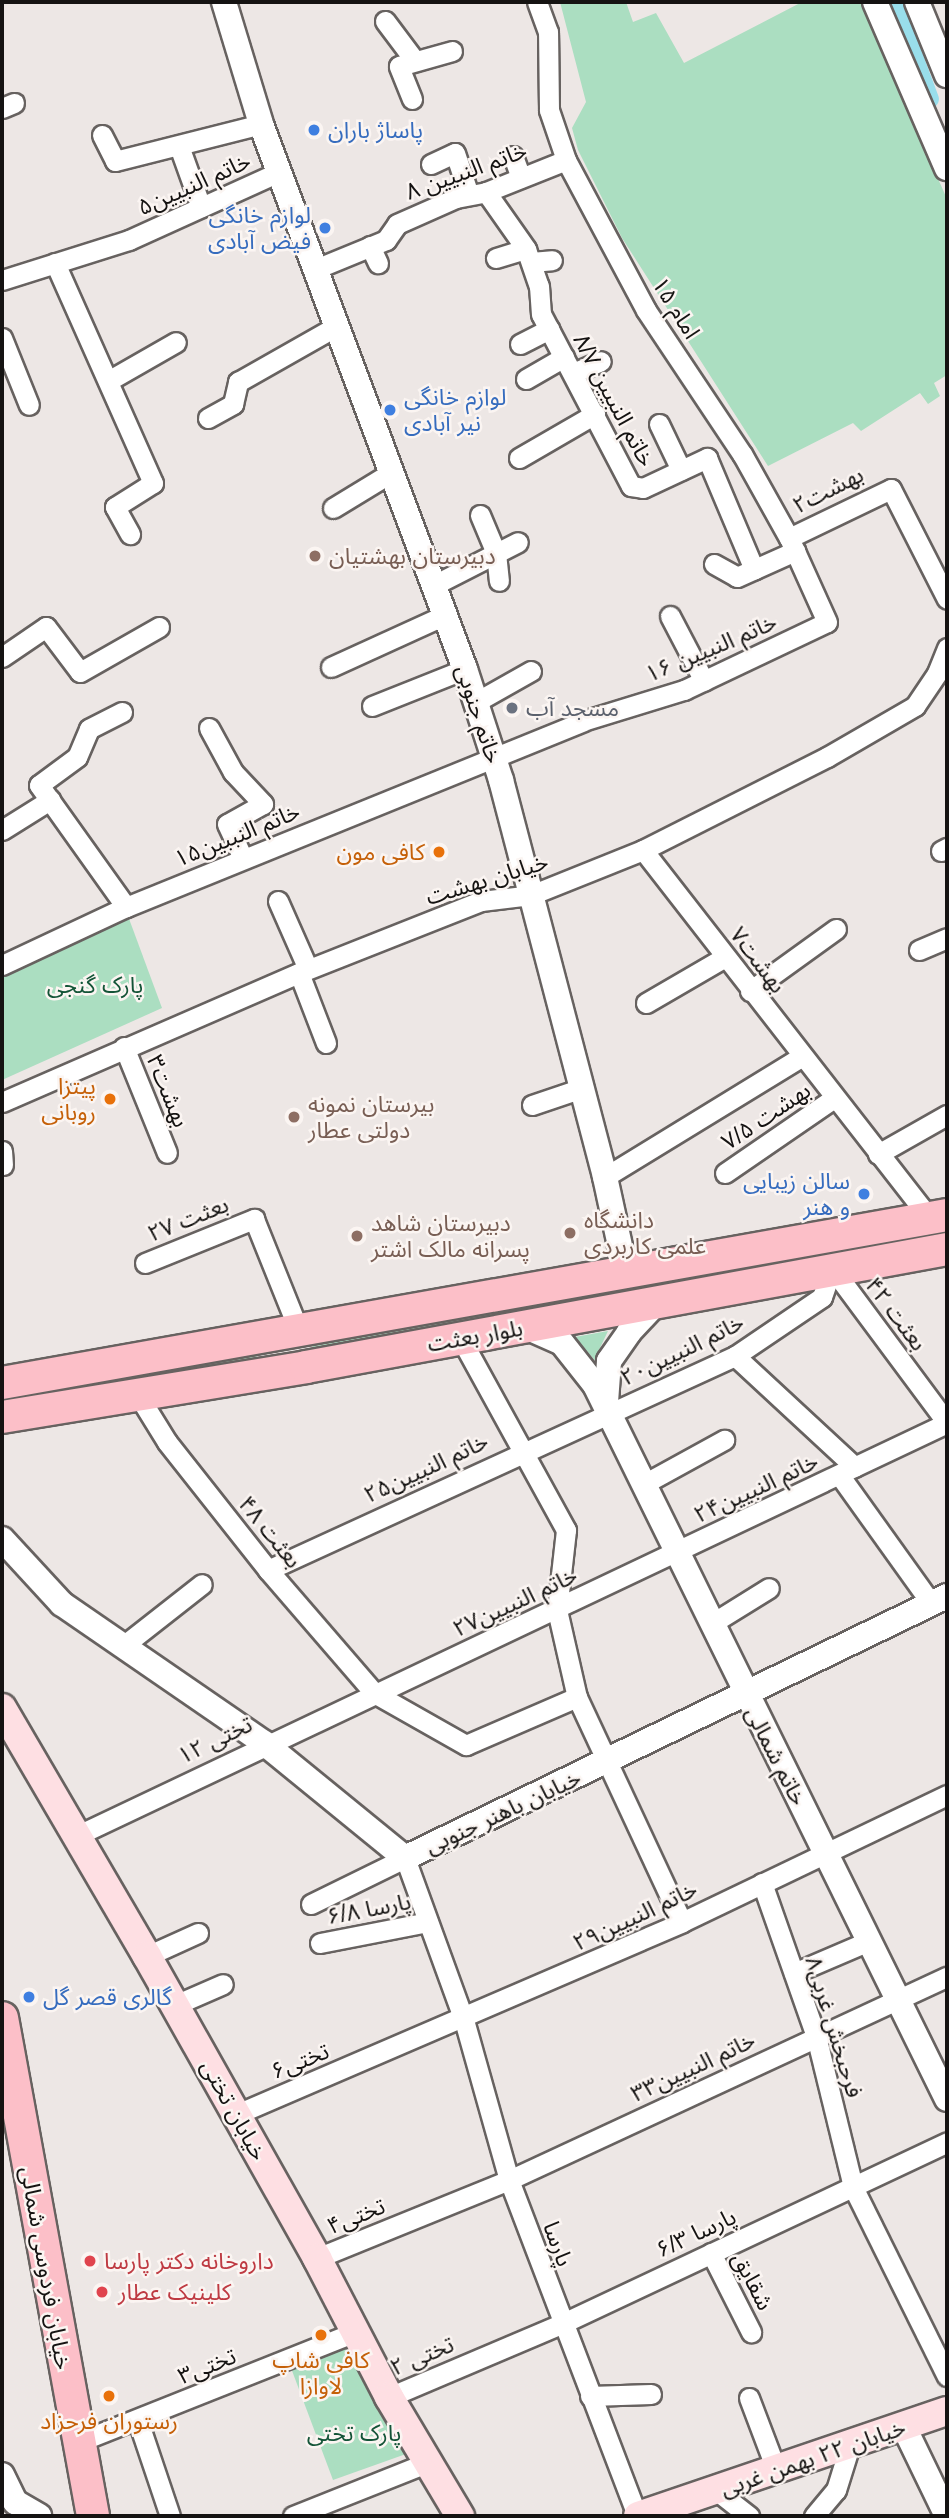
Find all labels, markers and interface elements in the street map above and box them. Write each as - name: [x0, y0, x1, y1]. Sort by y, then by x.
- place label: پاساژ باران: [328, 116, 423, 144]
- marker: پاساژ باران: [306, 122, 322, 138]
- street label: خاتم النبیین ۸: [402, 136, 530, 206]
- street label: خاتم النبیین۵: [133, 147, 255, 221]
- place label: لوازم خانگی فیض آبادی: [208, 201, 311, 255]
- marker: لوازم خانگی فیض آبادی: [317, 220, 333, 236]
- street label: امام ۱۵: [646, 272, 706, 344]
- street label: خاتم النبیین ۸/۷: [567, 329, 661, 471]
- place label: لوازم خانگی نیر آبادی: [404, 383, 506, 437]
- marker: لوازم خانگی نیر آبادی: [382, 402, 398, 418]
- street label: بهشت۲: [788, 461, 868, 519]
- place label: دبیرستان بهشتیان: [329, 542, 496, 570]
- marker: دبیرستان بهشتیان: [307, 548, 323, 564]
- street label: خاتم النبیین ۱۶: [641, 608, 781, 688]
- street label: خاتم جنوبی: [450, 661, 508, 767]
- place label: مسجد آب: [526, 694, 619, 722]
- marker: مسجد آب: [504, 700, 520, 716]
- street label: خاتم النببین۱۵: [170, 797, 304, 873]
- place label: کافی مون: [337, 838, 425, 866]
- marker: کافی مون: [431, 844, 447, 860]
- street label: خیابان بهشت: [423, 847, 551, 911]
- street label: بهشت۷: [724, 921, 792, 999]
- park label: پارک گنجی: [47, 971, 143, 999]
- street label: بهشت۳: [141, 1051, 195, 1131]
- place label: پیتزا روبانی: [41, 1072, 96, 1126]
- street label: بهشت ۷/۵: [716, 1076, 816, 1156]
- place label: بیرستان نمونه دولتی عطار: [308, 1090, 434, 1144]
- marker: پیتزا روبانی: [102, 1091, 118, 1107]
- marker: بیرستان نمونه دولتی عطار: [286, 1109, 302, 1125]
- place label: سالن زیبایی و هنر: [743, 1167, 850, 1221]
- marker: سالن زیبایی و هنر: [856, 1186, 872, 1202]
- street label: بعثت ۲۷: [144, 1190, 232, 1248]
- place label: دانشگاه علمی کاربردی: [584, 1206, 706, 1260]
- place label: دبیرستان شاهد پسرانه مالک اشتر: [371, 1209, 530, 1263]
- marker: دانشگاه علمی کاربردی: [562, 1225, 578, 1241]
- marker: دبیرستان شاهد پسرانه مالک اشتر: [349, 1228, 365, 1244]
- street label: بعثت ۴۲: [860, 1272, 932, 1356]
- street label: خاتم النبیین۲۰: [616, 1308, 748, 1392]
- street label: بلوار بعثت: [425, 1314, 525, 1358]
- street label: خاتم النبیین۲۵: [359, 1427, 493, 1509]
- street label: خاتم النبیین۲۴: [689, 1447, 823, 1529]
- street label: بعثت ۴۸: [233, 1490, 307, 1574]
- street label: خاتم النبیین۲۷: [448, 1561, 582, 1643]
- street label: خاتم شمالی: [739, 1702, 813, 1810]
- street label: تختی ۱۲: [173, 1710, 257, 1770]
- street label: خیابان باهنر جنوبی: [421, 1764, 585, 1860]
- street label: خاتم النبیین۲۹: [568, 1875, 702, 1957]
- street label: پارسا ۶/۸: [325, 1887, 413, 1931]
- street label: فرحبخش غربی۸: [799, 1953, 869, 2101]
- place label: گالری قصر گل: [43, 1983, 172, 2011]
- marker: گالری قصر گل: [21, 1989, 37, 2005]
- street label: خاتم النبیین۳۳: [626, 2026, 760, 2108]
- street label: تختی۶: [267, 2037, 333, 2085]
- street label: خیابان تختی: [195, 2055, 273, 2165]
- street label: خیابان فردوسی شمالی: [15, 2164, 77, 2372]
- street label: تختی۴: [323, 2192, 389, 2240]
- street label: پارسا ۶/۳: [652, 2203, 740, 2263]
- street label: پارسا: [537, 2218, 579, 2270]
- place label: داروخانه دکتر پارسا: [104, 2247, 274, 2275]
- street label: شقایق: [727, 2247, 779, 2315]
- marker: داروخانه دکتر پارسا: [82, 2253, 98, 2269]
- place label: کلینیک عطار: [118, 2278, 231, 2306]
- marker: کلینیک عطار: [92, 2282, 112, 2302]
- marker: كافى شاپ لاوازا: [313, 2327, 329, 2343]
- street label: تختی ۲: [386, 2330, 458, 2382]
- street label: تختی۳: [174, 2342, 240, 2390]
- place label: كافى شاپ لاوازا: [272, 2346, 370, 2400]
- marker: رستوران فرحزاد: [101, 2388, 117, 2404]
- place label: رستوران فرحزاد: [40, 2407, 178, 2435]
- street label: خیابان ۲۲ بهمن غربی: [717, 2413, 909, 2503]
- park label: پارک تختی: [307, 2419, 401, 2447]

